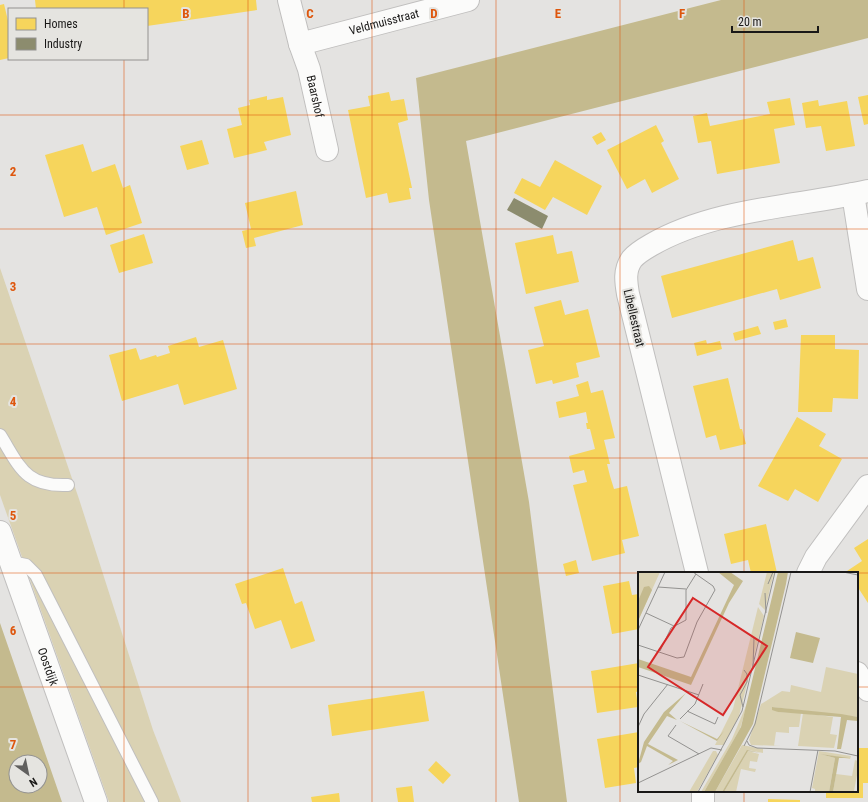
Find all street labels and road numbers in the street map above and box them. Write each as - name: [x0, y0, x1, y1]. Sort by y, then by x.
- street label: Veldmuisstraat: [348, 6, 421, 38]
- street label: Baarshof: [304, 74, 327, 119]
- street label: Libellestraat: [621, 288, 648, 349]
- street label: Oostdijk: [35, 646, 61, 688]

